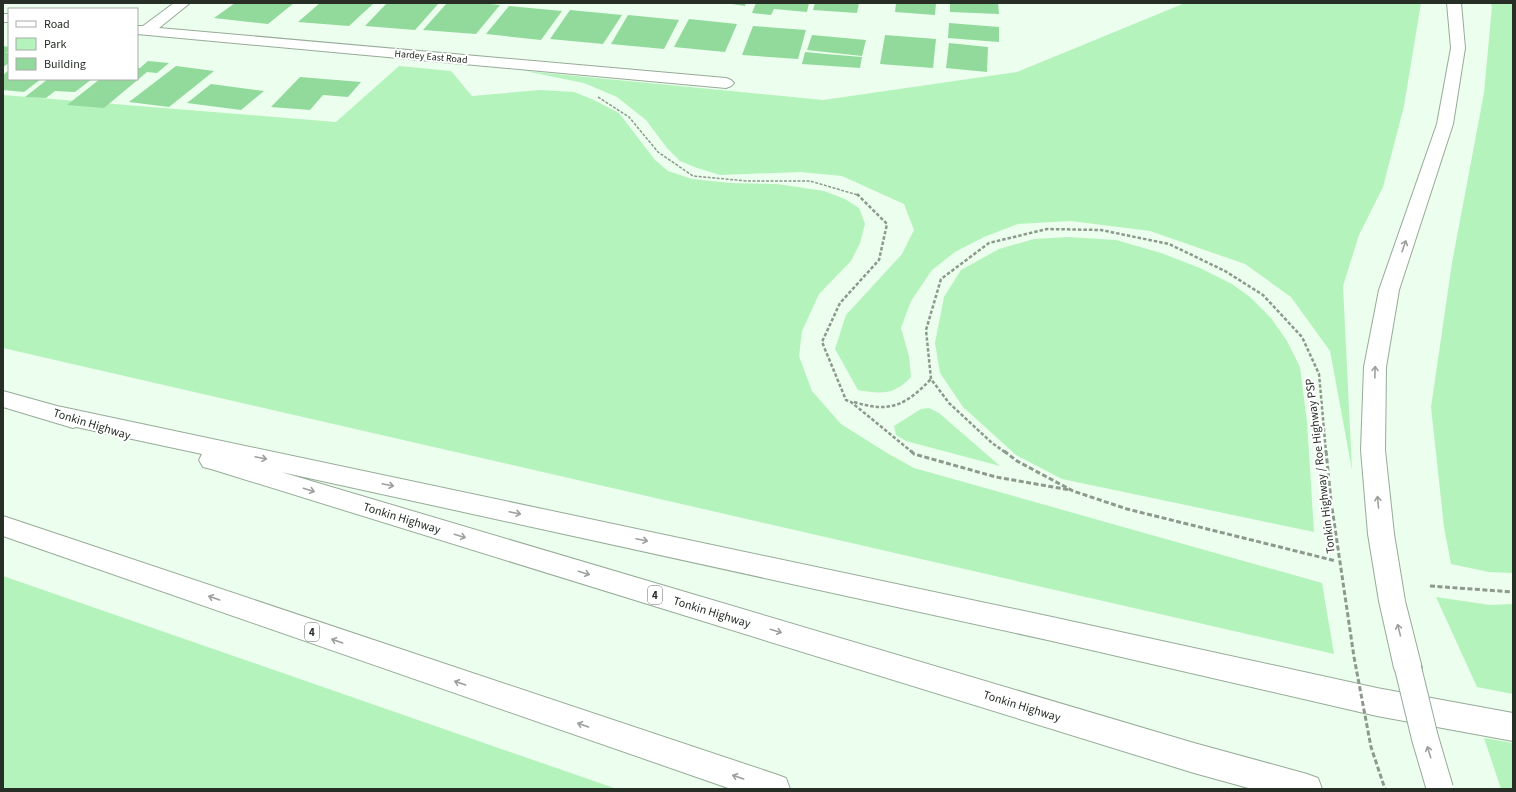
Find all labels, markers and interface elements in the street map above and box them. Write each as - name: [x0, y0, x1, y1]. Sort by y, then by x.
- legend: [8, 8, 138, 80]
- text: Road: [44, 16, 70, 33]
- text: Park: [44, 36, 66, 53]
- street label: Hardey East Road: [394, 47, 468, 67]
- text: Building: [44, 56, 86, 73]
- one-way arrow: [1401, 239, 1408, 252]
- one-way arrow: [1371, 366, 1379, 379]
- street label: Tonkin Highway / Roe Highway PSP: [1301, 377, 1340, 555]
- street label: Tonkin Highway: [51, 405, 133, 444]
- one-way arrow: [254, 454, 267, 462]
- one-way arrow: [381, 482, 394, 490]
- one-way arrow: [302, 487, 315, 494]
- one-way arrow: [1374, 496, 1381, 509]
- street label: Tonkin Highway: [361, 499, 443, 538]
- one-way arrow: [508, 509, 521, 517]
- one-way arrow: [453, 533, 466, 540]
- one-way arrow: [635, 537, 648, 545]
- one-way arrow: [578, 570, 591, 577]
- road number: 4: [648, 586, 662, 604]
- street label: Tonkin Highway: [671, 593, 753, 632]
- one-way arrow: [209, 594, 221, 602]
- road number: 4: [305, 623, 319, 641]
- one-way arrow: [1395, 624, 1402, 637]
- one-way arrow: [769, 628, 782, 635]
- one-way arrow: [332, 636, 344, 644]
- one-way arrow: [455, 678, 467, 686]
- street label: Tonkin Highway: [981, 687, 1063, 726]
- one-way arrow: [578, 720, 590, 728]
- one-way arrow: [1425, 745, 1432, 758]
- one-way arrow: [732, 772, 744, 780]

